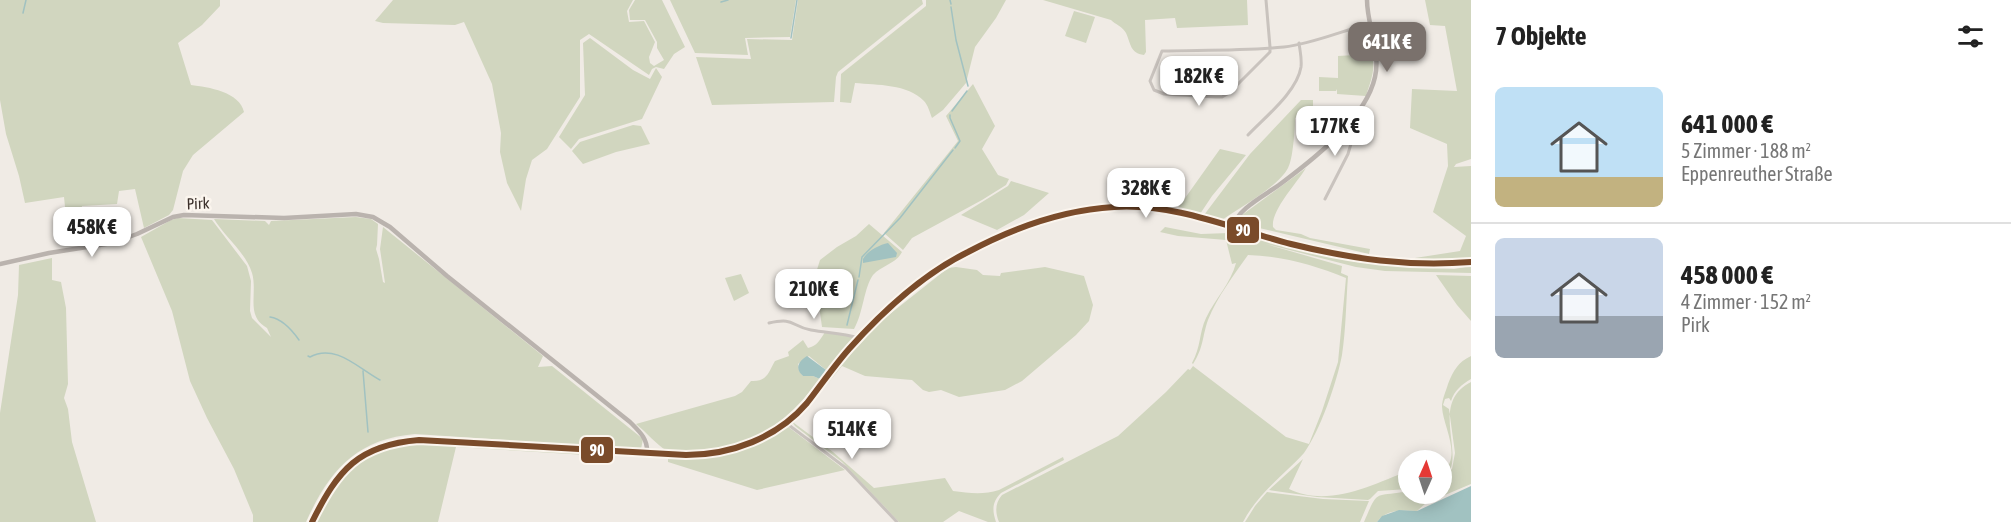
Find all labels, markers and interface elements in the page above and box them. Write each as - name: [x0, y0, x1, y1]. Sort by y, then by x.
- icon: filters: [1954, 20, 1987, 53]
- text: 7 Objekte: [1495, 21, 1587, 51]
- pin: 641K €: [1338, 22, 1436, 73]
- text: 641K €: [1362, 30, 1412, 53]
- pin: 182K €: [1150, 56, 1248, 107]
- text: 182K €: [1174, 64, 1224, 87]
- pin: 177K €: [1286, 106, 1384, 157]
- text: 641 000 €: [1681, 109, 1773, 139]
- icon: home: [1543, 111, 1615, 183]
- text: 177K €: [1310, 114, 1360, 137]
- text: 5 Zimmer · 188 m²: [1681, 139, 1811, 162]
- text: Eppenreuther Straße: [1681, 162, 1833, 185]
- pin: 328K €: [1097, 168, 1195, 219]
- text: 328K €: [1121, 176, 1171, 199]
- street label: Pirk: [186, 194, 210, 212]
- pin: 458K €: [43, 207, 141, 258]
- text: 458K €: [67, 215, 117, 238]
- line badge: 90: [1226, 216, 1260, 244]
- text: 90: [1235, 221, 1251, 239]
- text: 458 000 €: [1681, 260, 1773, 290]
- icon: home: [1543, 262, 1615, 334]
- pin: 210K €: [765, 269, 863, 320]
- text: 210K €: [789, 277, 839, 300]
- text: 4 Zimmer · 152 m²: [1681, 290, 1811, 313]
- text: Pirk: [1681, 313, 1710, 336]
- pin: 514K €: [803, 409, 901, 460]
- text: 514K €: [827, 417, 877, 440]
- line badge: 90: [580, 436, 614, 464]
- text: 90: [589, 441, 605, 459]
- north arrow: [1398, 450, 1452, 504]
- map controls: [1398, 450, 1452, 504]

